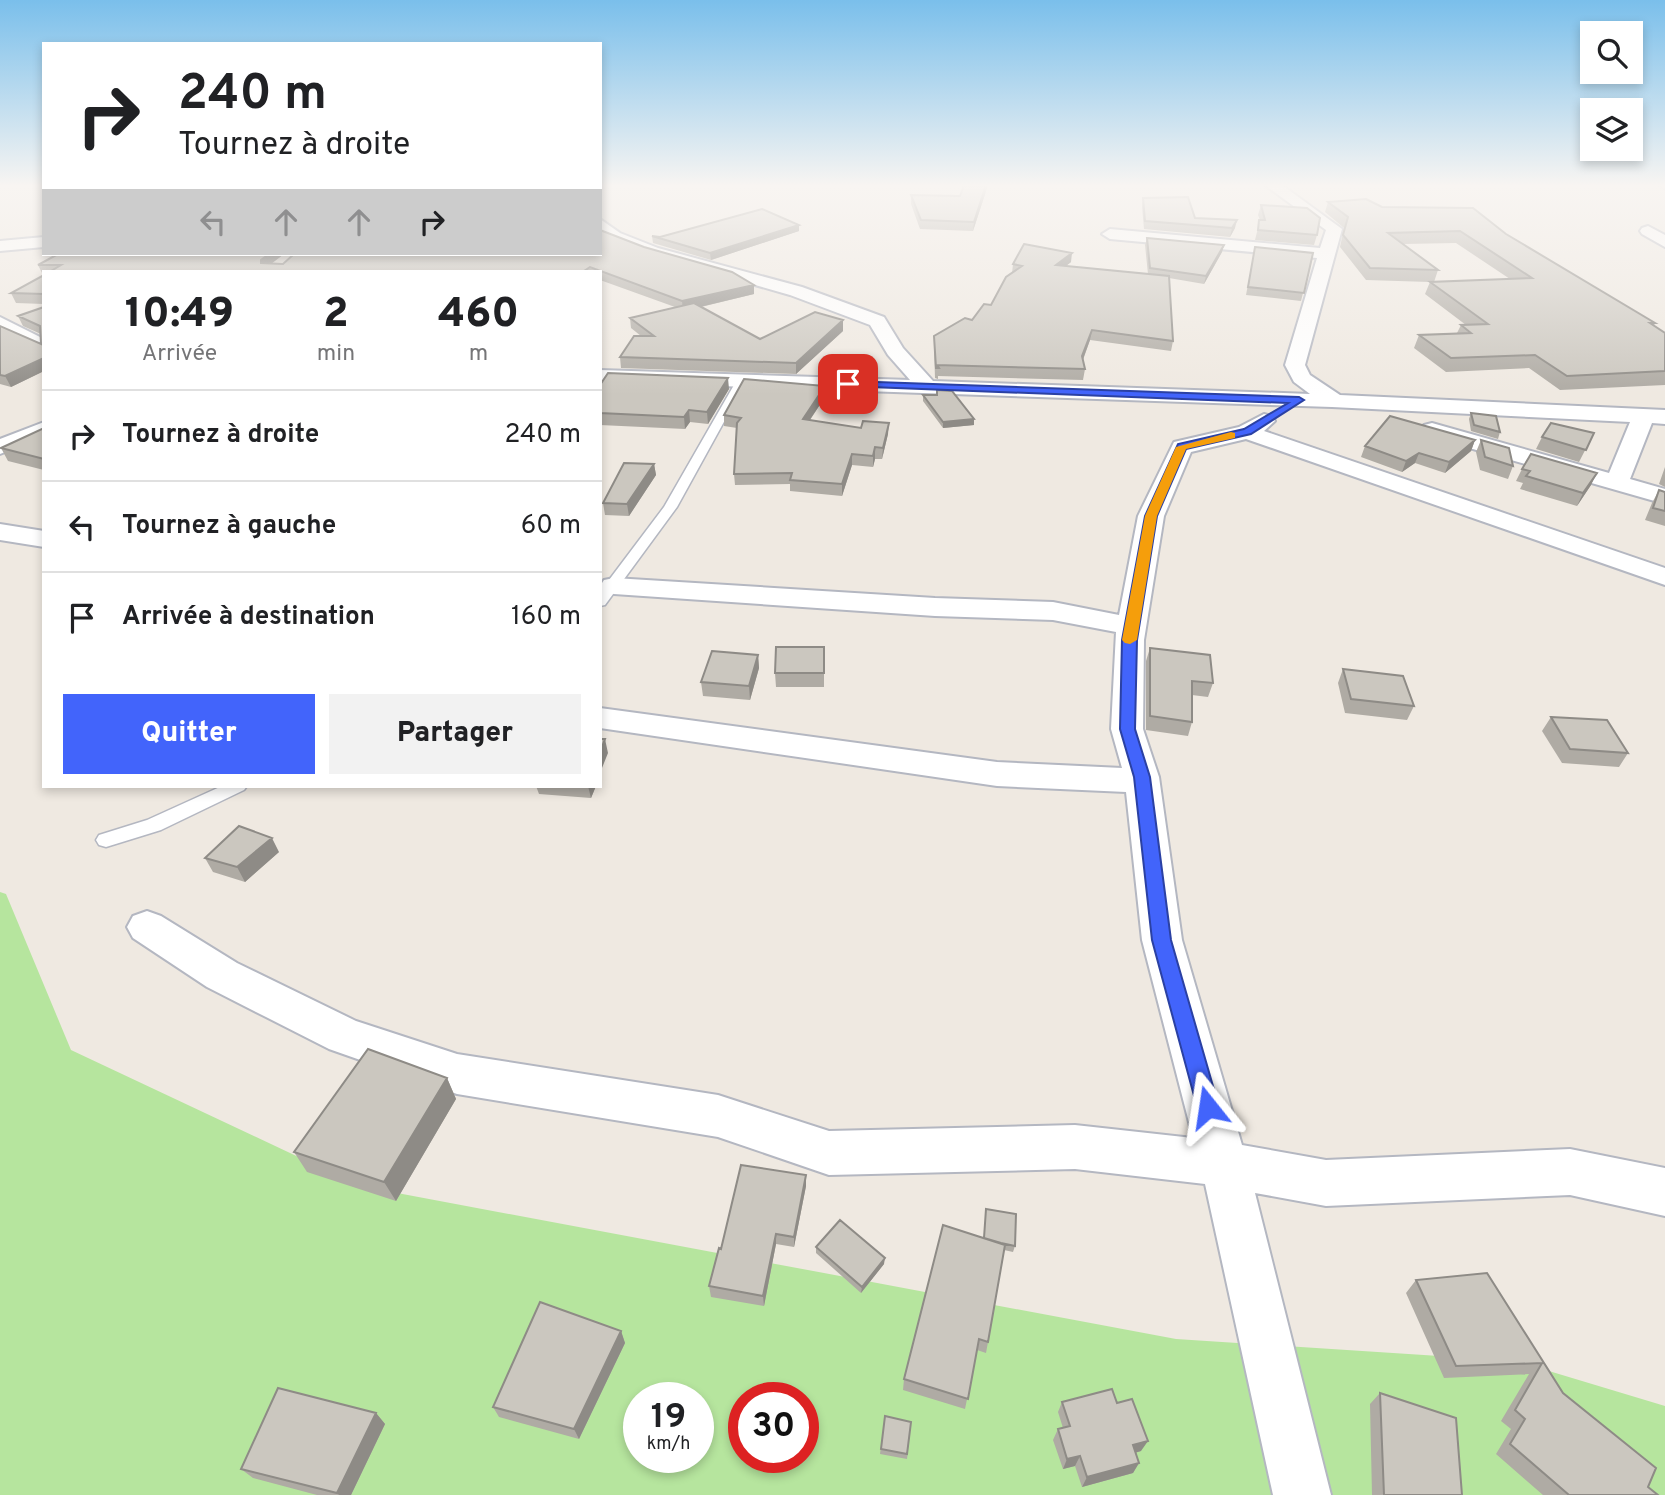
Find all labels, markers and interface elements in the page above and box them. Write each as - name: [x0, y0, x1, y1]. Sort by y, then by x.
- map controls: [1580, 21, 1643, 161]
- button: search: [1580, 21, 1643, 84]
- text: 240 m: [178, 65, 327, 127]
- icon: right: [63, 70, 154, 161]
- button: layers: [1580, 98, 1643, 161]
- text: Tournez à droite: [178, 126, 410, 166]
- icon: left: [194, 203, 232, 241]
- icon: ahead: [267, 203, 305, 241]
- icon: ahead: [340, 203, 378, 241]
- icon: right: [413, 203, 451, 241]
- text: 10:49: [125, 289, 234, 342]
- text: 2: [323, 289, 349, 342]
- text: 460: [438, 289, 519, 342]
- text: Arrivée: [142, 340, 217, 369]
- text: min: [317, 340, 355, 369]
- text: m: [469, 340, 488, 369]
- pin: [818, 354, 878, 414]
- icon: arrive: [829, 365, 867, 403]
- icon: right: [63, 417, 101, 455]
- text: Tournez à droite: [122, 419, 319, 452]
- text: 240 m: [504, 419, 581, 452]
- icon: left: [63, 508, 101, 546]
- text: Tournez à gauche: [122, 510, 336, 543]
- text: 60 m: [521, 510, 581, 543]
- icon: arrive: [63, 599, 101, 637]
- text: Arrivée à destination: [122, 601, 375, 634]
- text: 160 m: [511, 601, 581, 634]
- button: Quitter: [63, 694, 315, 774]
- button: Partager: [329, 694, 581, 774]
- position arrow: [1171, 1070, 1245, 1144]
- speed limit sign: 30: [728, 1382, 819, 1473]
- text: 19: [651, 1396, 686, 1440]
- text: km/h: [647, 1433, 690, 1456]

